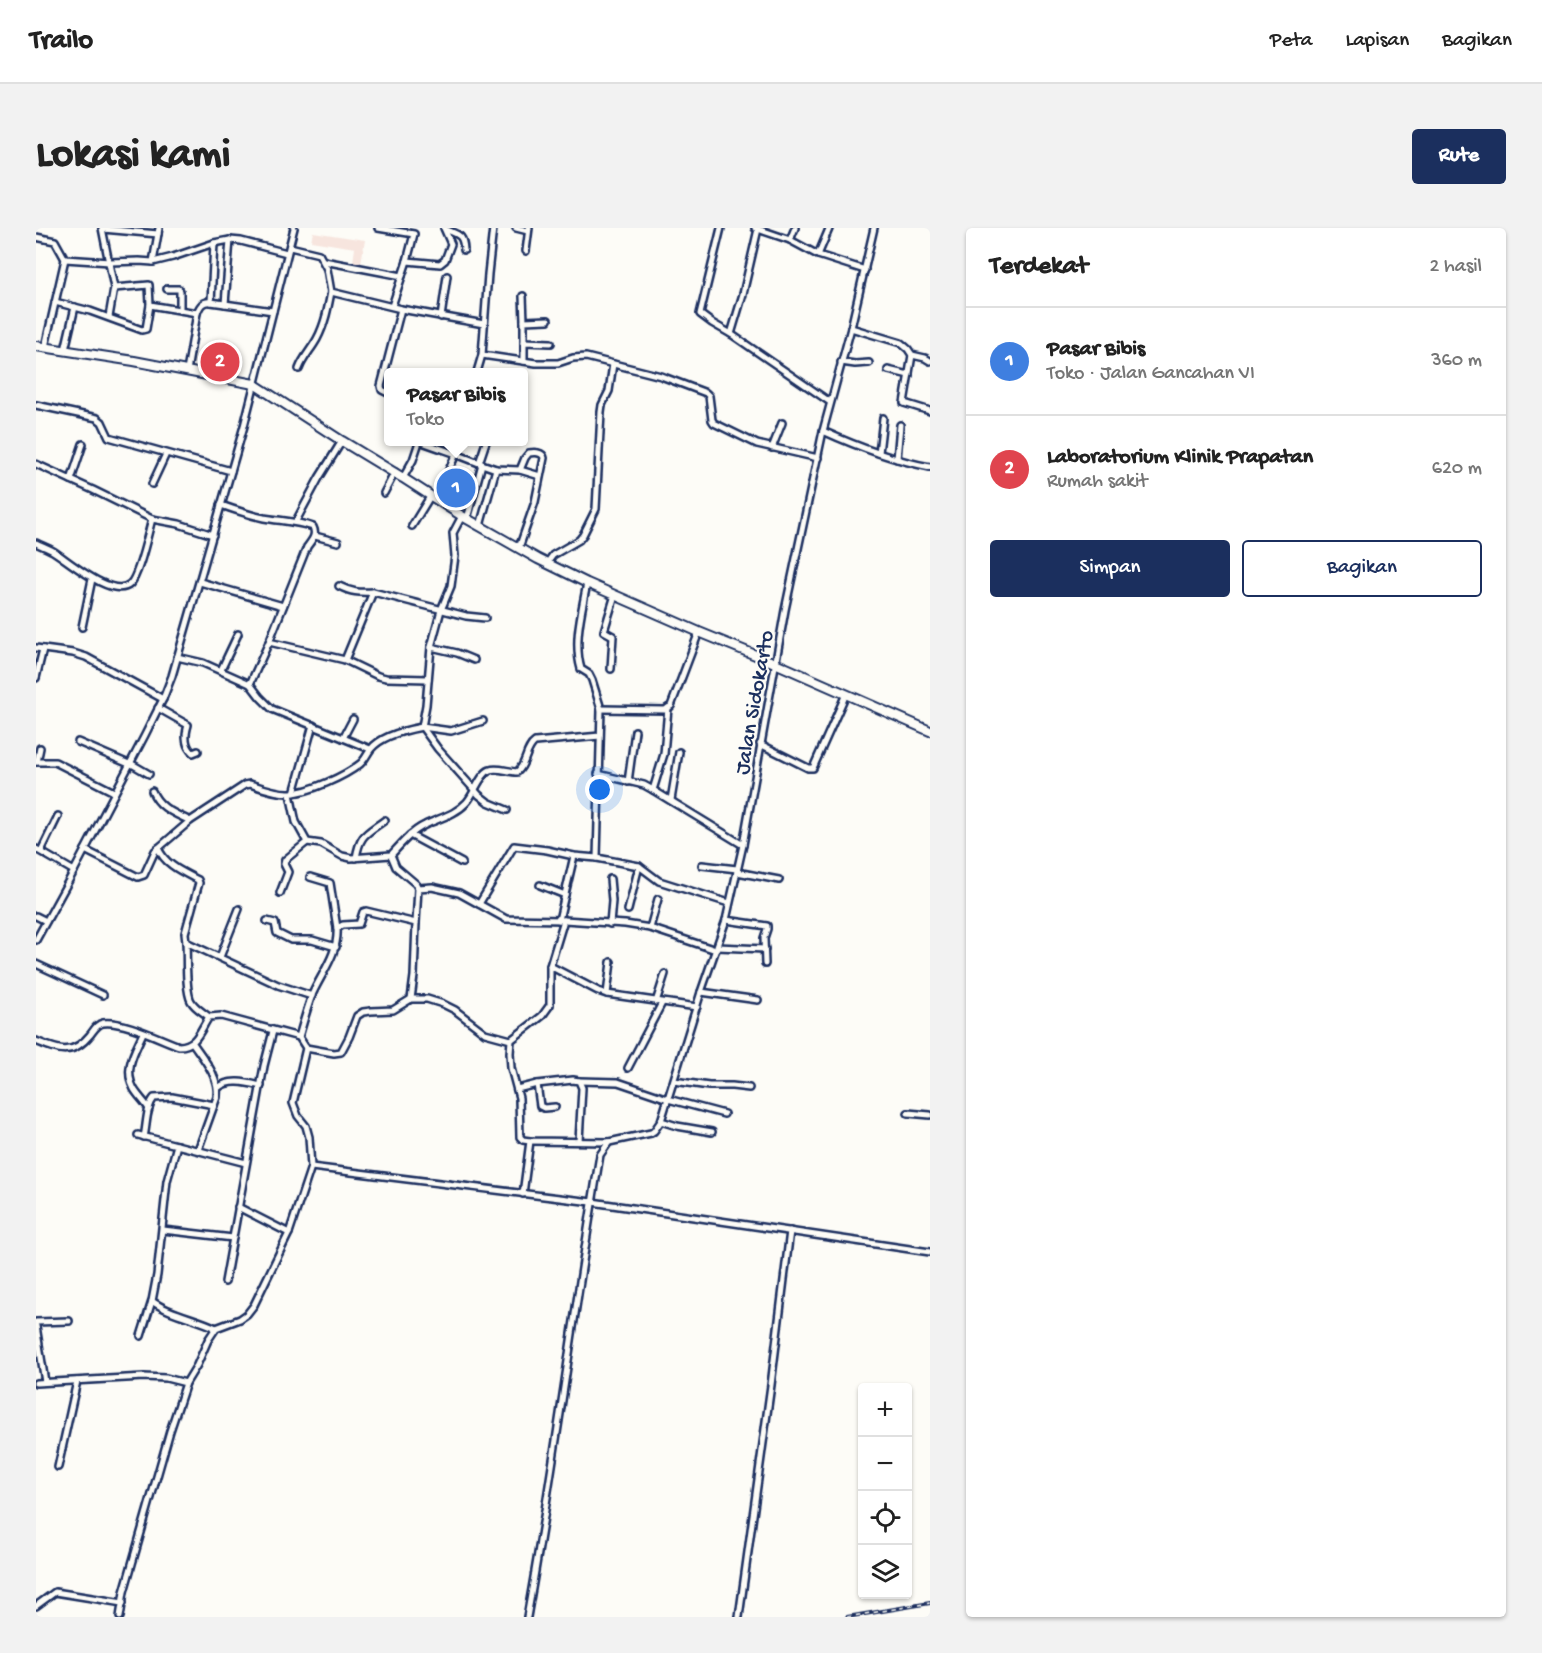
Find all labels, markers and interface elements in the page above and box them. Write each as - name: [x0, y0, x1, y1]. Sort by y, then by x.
- text: Trailo: [30, 25, 93, 58]
- text: Peta: [1270, 29, 1313, 54]
- text: Lapisan: [1346, 29, 1409, 54]
- text: Bagikan: [1442, 29, 1512, 54]
- button: Rute: [1412, 129, 1506, 184]
- text: Lokasi kami: [36, 132, 231, 181]
- text: Terdekat: [990, 252, 1088, 283]
- text: 2 hasil: [1430, 256, 1482, 279]
- text: Pasar Bibis: [1047, 337, 1145, 363]
- pin: 2: [200, 340, 240, 384]
- text: 1: [1005, 350, 1014, 373]
- text: 360 m: [1431, 350, 1482, 373]
- text: Toko · Jalan Gancahan VI: [1047, 363, 1255, 386]
- popup: [384, 368, 528, 446]
- text: Pasar Bibis: [407, 383, 505, 409]
- text: Toko: [407, 409, 444, 432]
- text: Laboratorium Klinik Prapatan: [1047, 445, 1313, 471]
- text: 2: [1005, 458, 1014, 481]
- text: 620 m: [1432, 458, 1482, 481]
- pin: 1: [436, 466, 476, 510]
- text: Rumah sakit: [1047, 471, 1148, 494]
- button: Simpan: [990, 540, 1230, 597]
- button: Bagikan: [1242, 540, 1482, 597]
- street label: Jalan Sidokarto: [730, 629, 781, 777]
- your location: [585, 775, 614, 804]
- map controls: [858, 1383, 912, 1599]
- button: +: [858, 1383, 912, 1437]
- button: −: [858, 1437, 912, 1491]
- button: locate: [858, 1491, 912, 1545]
- button: layers: [858, 1545, 912, 1599]

